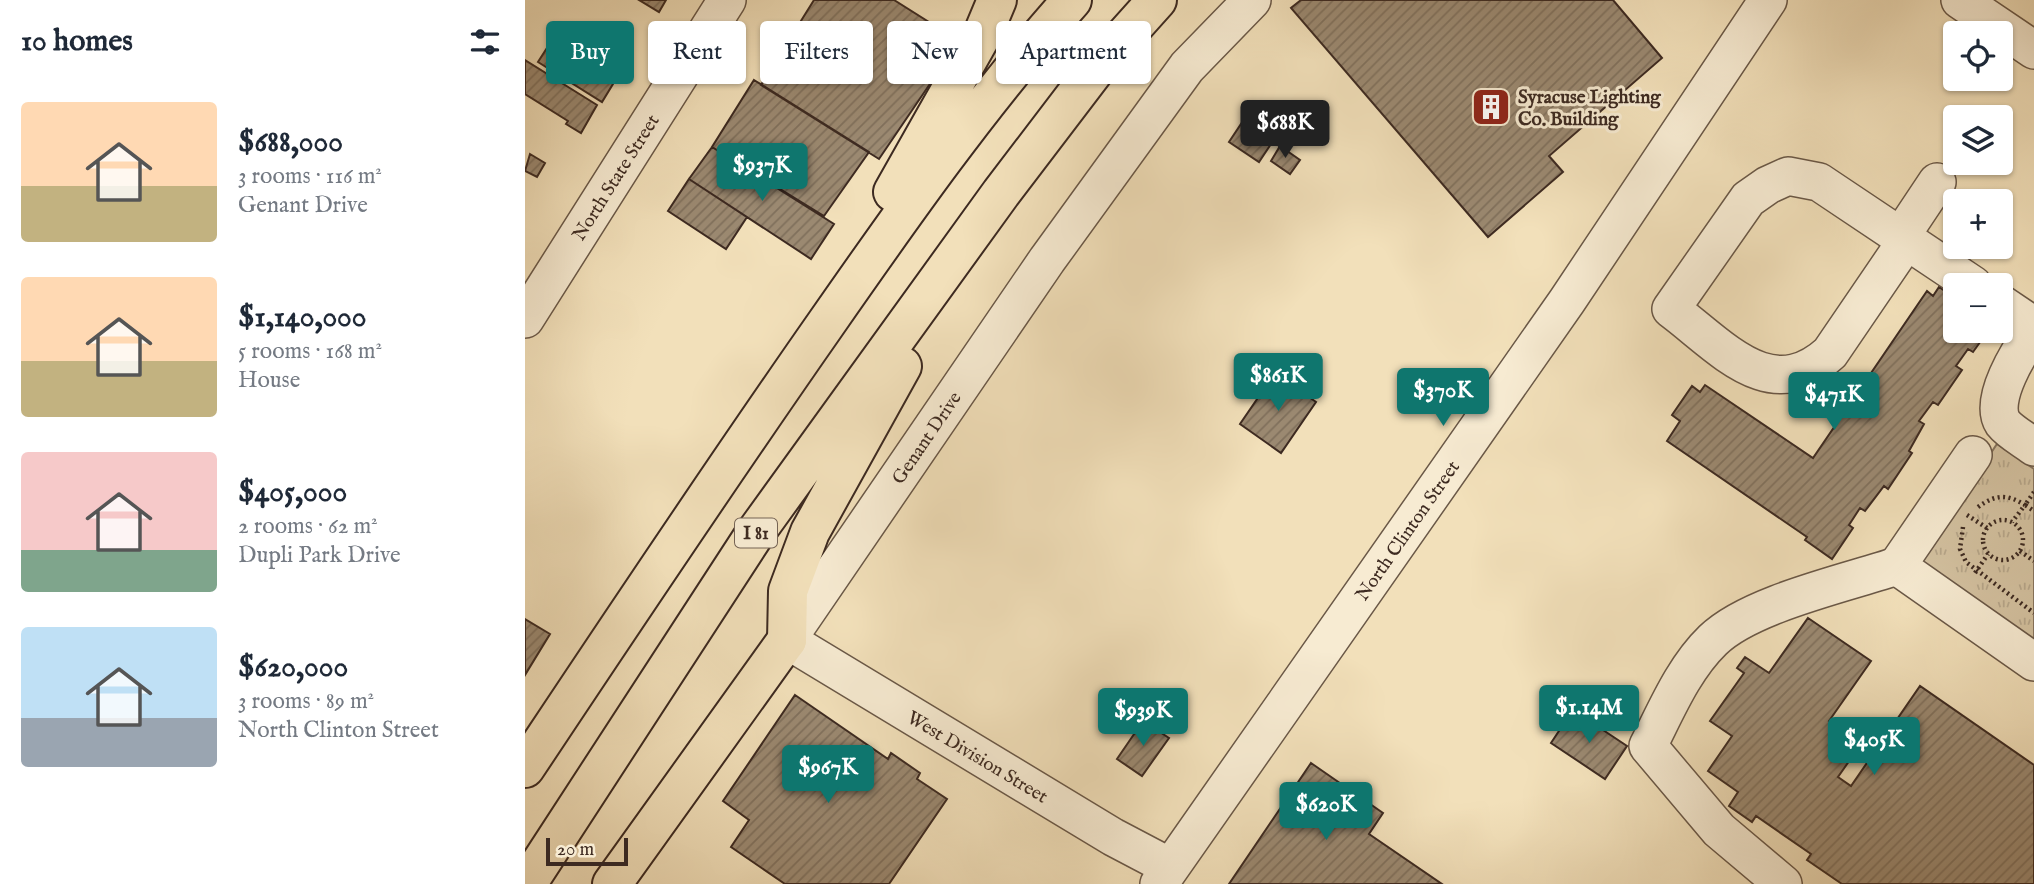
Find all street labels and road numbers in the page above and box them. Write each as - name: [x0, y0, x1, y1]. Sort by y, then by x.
- street label: North State Street: [568, 110, 666, 246]
- street label: Genant Drive: [887, 387, 968, 489]
- street label: North Clinton Street: [1351, 456, 1466, 606]
- road number: I 81: [735, 518, 777, 548]
- street label: West Division Street: [902, 706, 1052, 810]

